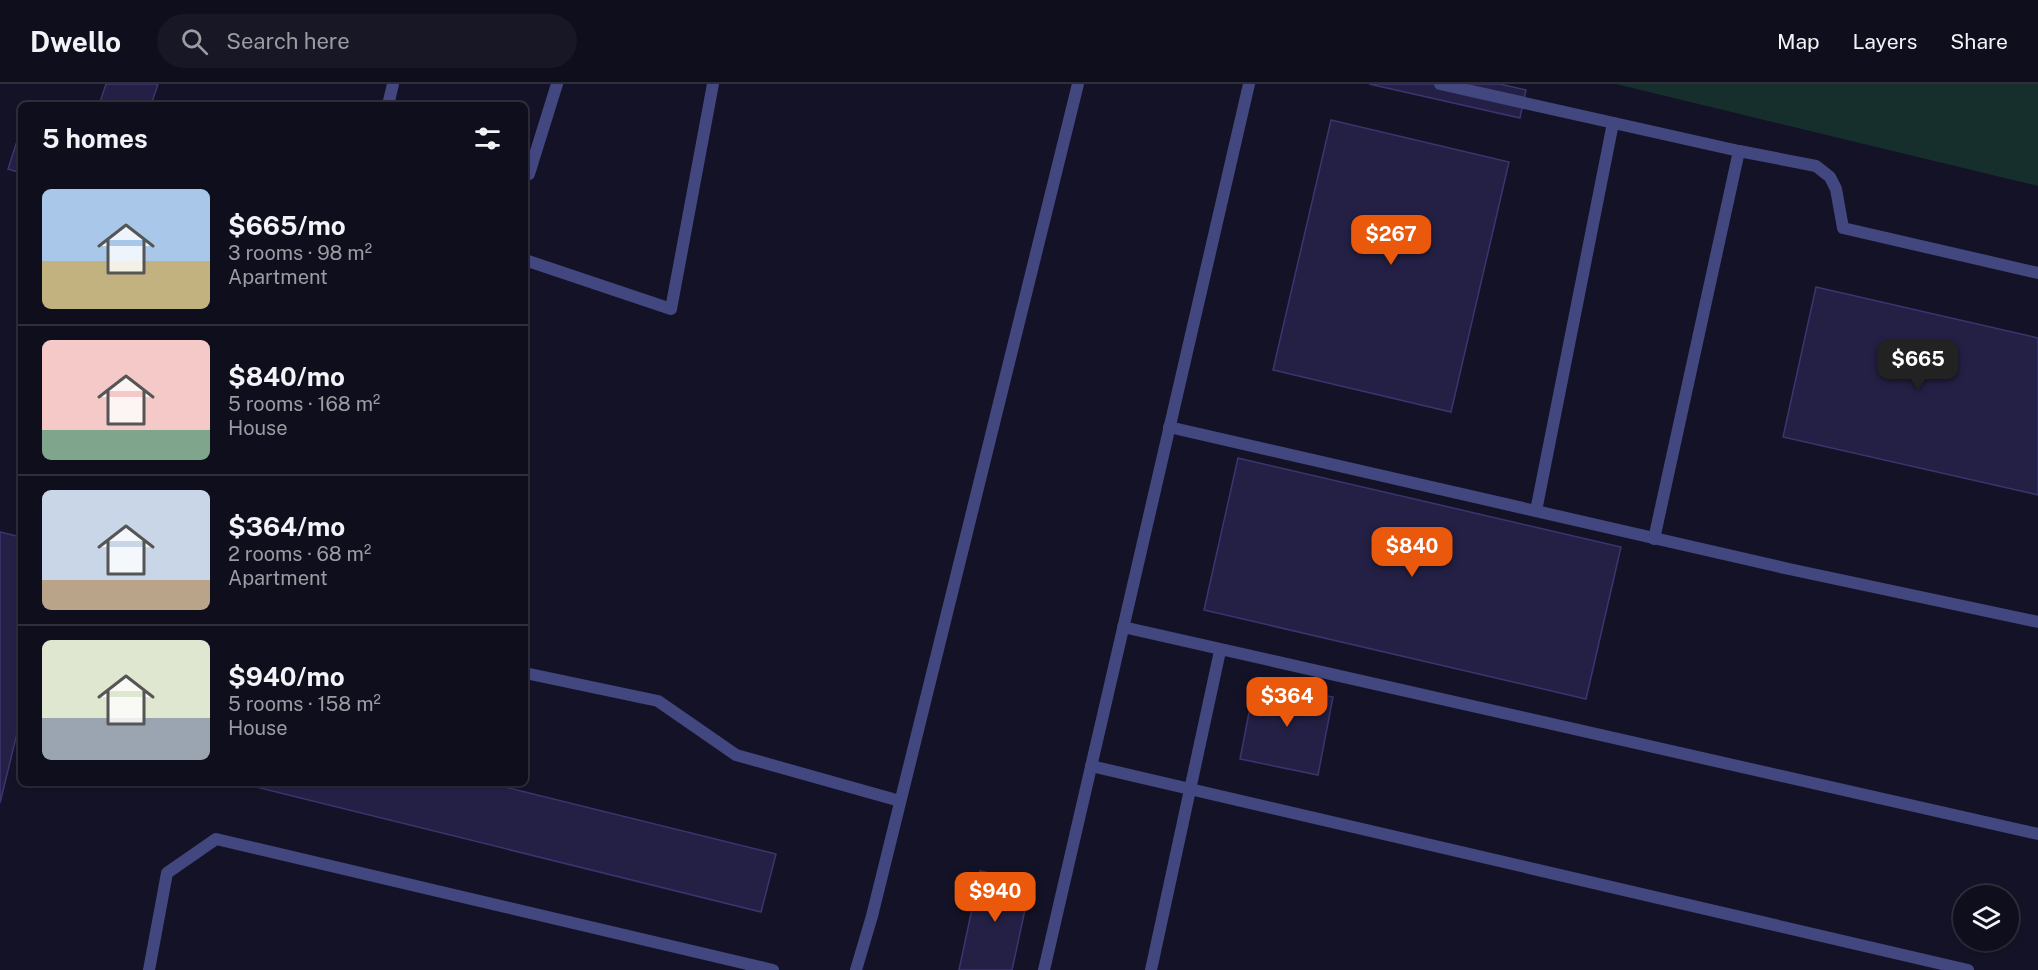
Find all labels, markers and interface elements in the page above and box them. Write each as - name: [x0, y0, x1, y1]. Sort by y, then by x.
- search box: [157, 14, 577, 68]
- text: Dwello: [30, 25, 121, 58]
- icon: search: [178, 25, 211, 58]
- text: Search here: [226, 28, 350, 54]
- text: Map: [1777, 29, 1820, 54]
- text: Layers: [1853, 29, 1917, 54]
- text: Share: [1950, 29, 2008, 54]
- icon: filters: [471, 122, 504, 155]
- text: 5 homes: [42, 123, 148, 154]
- text: $665/mo: [228, 210, 346, 241]
- icon: home: [90, 213, 162, 285]
- pin: $267: [1355, 215, 1427, 266]
- text: $267: [1365, 222, 1417, 246]
- text: 3 rooms · 98 m²: [228, 241, 372, 265]
- text: Apartment: [228, 265, 328, 289]
- pin: $665: [1882, 340, 1954, 391]
- text: $665: [1891, 347, 1945, 371]
- text: $840/mo: [228, 361, 345, 392]
- icon: home: [90, 364, 162, 436]
- text: 5 rooms · 168 m²: [228, 392, 380, 416]
- text: House: [228, 416, 288, 440]
- text: $364/mo: [228, 511, 345, 542]
- icon: home: [90, 514, 162, 586]
- pin: $840: [1376, 527, 1448, 578]
- text: $840: [1386, 534, 1438, 558]
- text: 2 rooms · 68 m²: [228, 542, 371, 566]
- text: Apartment: [228, 566, 328, 590]
- text: $940/mo: [228, 661, 345, 692]
- icon: home: [90, 664, 162, 736]
- pin: $364: [1251, 677, 1323, 728]
- text: $364: [1260, 684, 1314, 708]
- text: 5 rooms · 158 m²: [228, 692, 381, 716]
- text: House: [228, 716, 288, 740]
- pin: $940: [959, 872, 1031, 923]
- text: $940: [969, 879, 1021, 903]
- map controls: [1953, 885, 2019, 951]
- button: layers: [1953, 885, 2019, 951]

